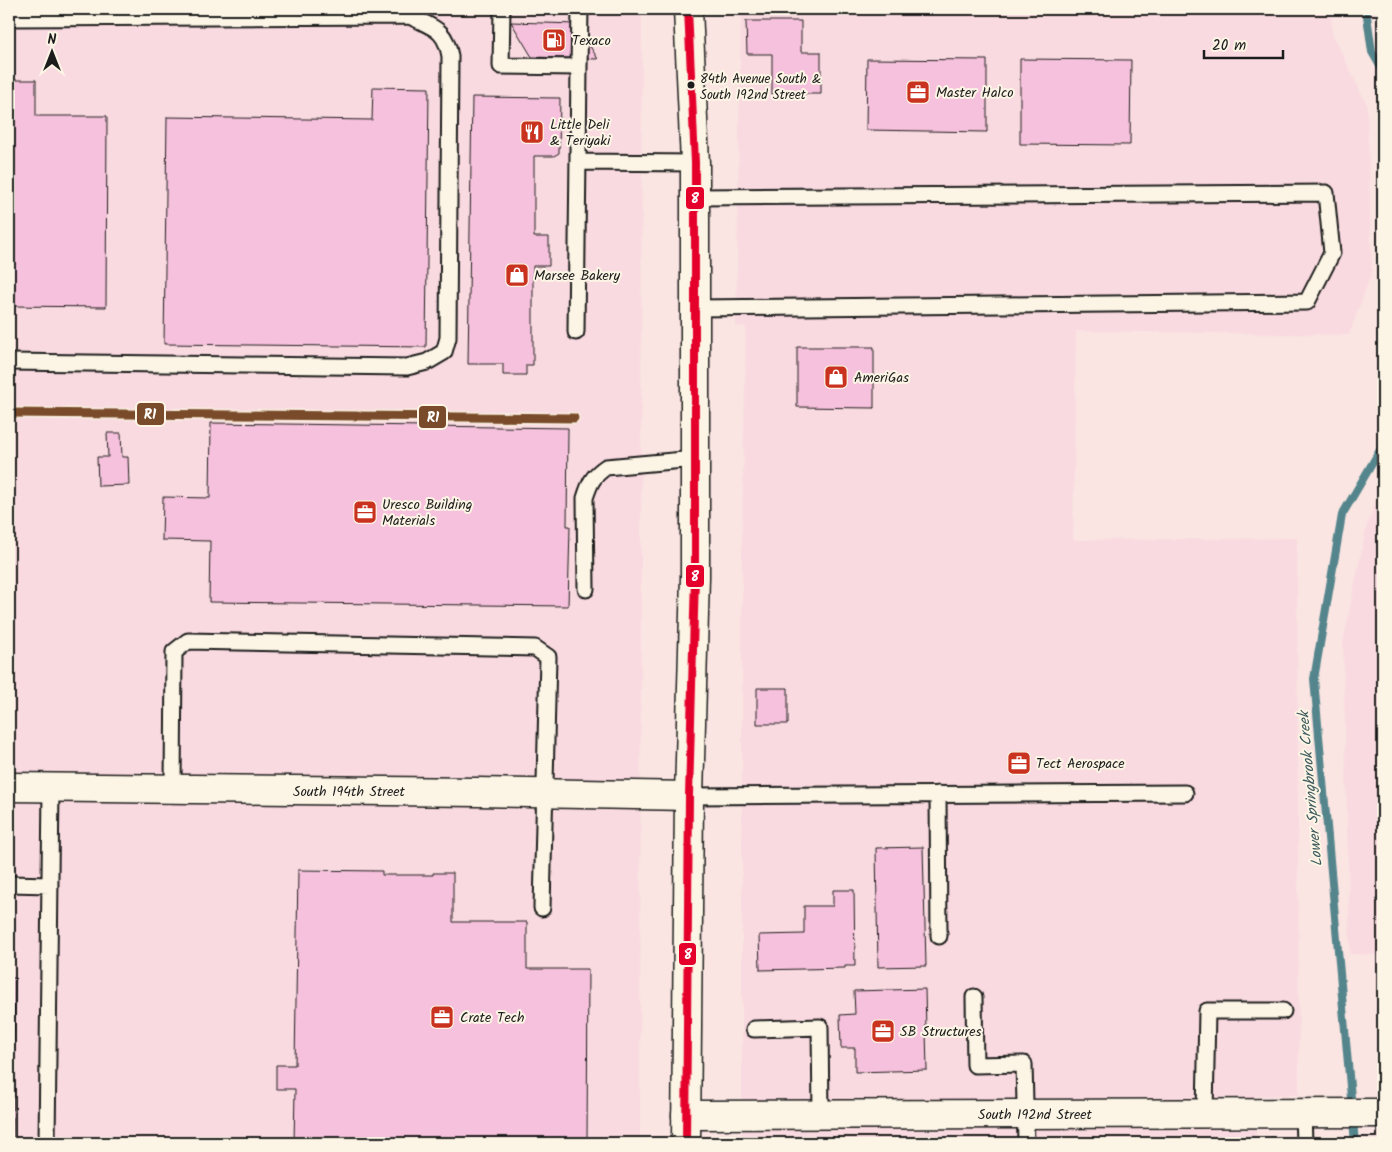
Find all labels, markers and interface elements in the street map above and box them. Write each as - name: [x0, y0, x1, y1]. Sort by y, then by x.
- fuel station icon: Texaco: [541, 27, 567, 53]
- north arrow: [28, 28, 78, 78]
- scale bar: [1204, 28, 1283, 60]
- text: N: [48, 29, 57, 51]
- place label: Texaco: [572, 30, 611, 52]
- text: 20 m: [1212, 34, 1246, 58]
- place label: 84th Avenue South & South 192nd Street: [700, 69, 821, 106]
- office icon: Master Halco: [905, 79, 931, 105]
- marker: 84th Avenue South & South 192nd Street: [686, 80, 696, 90]
- place label: Master Halco: [936, 82, 1014, 104]
- place label: Little Deli & Teriyaki: [550, 114, 611, 152]
- restaurant icon: Little Deli & Teriyaki: [519, 119, 545, 145]
- line badge: 8: [685, 186, 705, 210]
- text: 8: [691, 188, 700, 210]
- shop icon: Marsee Bakery: [504, 262, 530, 288]
- place label: Marsee Bakery: [534, 265, 620, 287]
- shop icon: AmeriGas: [823, 364, 849, 390]
- place label: AmeriGas: [854, 367, 909, 389]
- line badge: R1: [136, 402, 165, 426]
- text: R1: [144, 404, 157, 426]
- line badge: R1: [418, 405, 447, 429]
- text: R1: [427, 407, 440, 429]
- place label: Uresco Building Materials: [382, 494, 472, 532]
- office icon: Uresco Building Materials: [352, 499, 378, 525]
- line badge: 8: [685, 564, 705, 588]
- text: 8: [691, 566, 700, 588]
- water label: Lower Springbrook Creek: [1292, 708, 1330, 867]
- office icon: Tect Aerospace: [1006, 750, 1032, 776]
- place label: Tect Aerospace: [1036, 753, 1125, 775]
- street label: South 194th Street: [293, 781, 406, 803]
- line badge: 8: [678, 942, 697, 966]
- text: 8: [684, 944, 693, 966]
- office icon: Crate Tech: [429, 1004, 455, 1030]
- place label: Crate Tech: [460, 1007, 524, 1029]
- office icon: SB Structures: [870, 1018, 896, 1044]
- place label: SB Structures: [900, 1021, 982, 1043]
- street label: South 192nd Street: [978, 1104, 1093, 1126]

